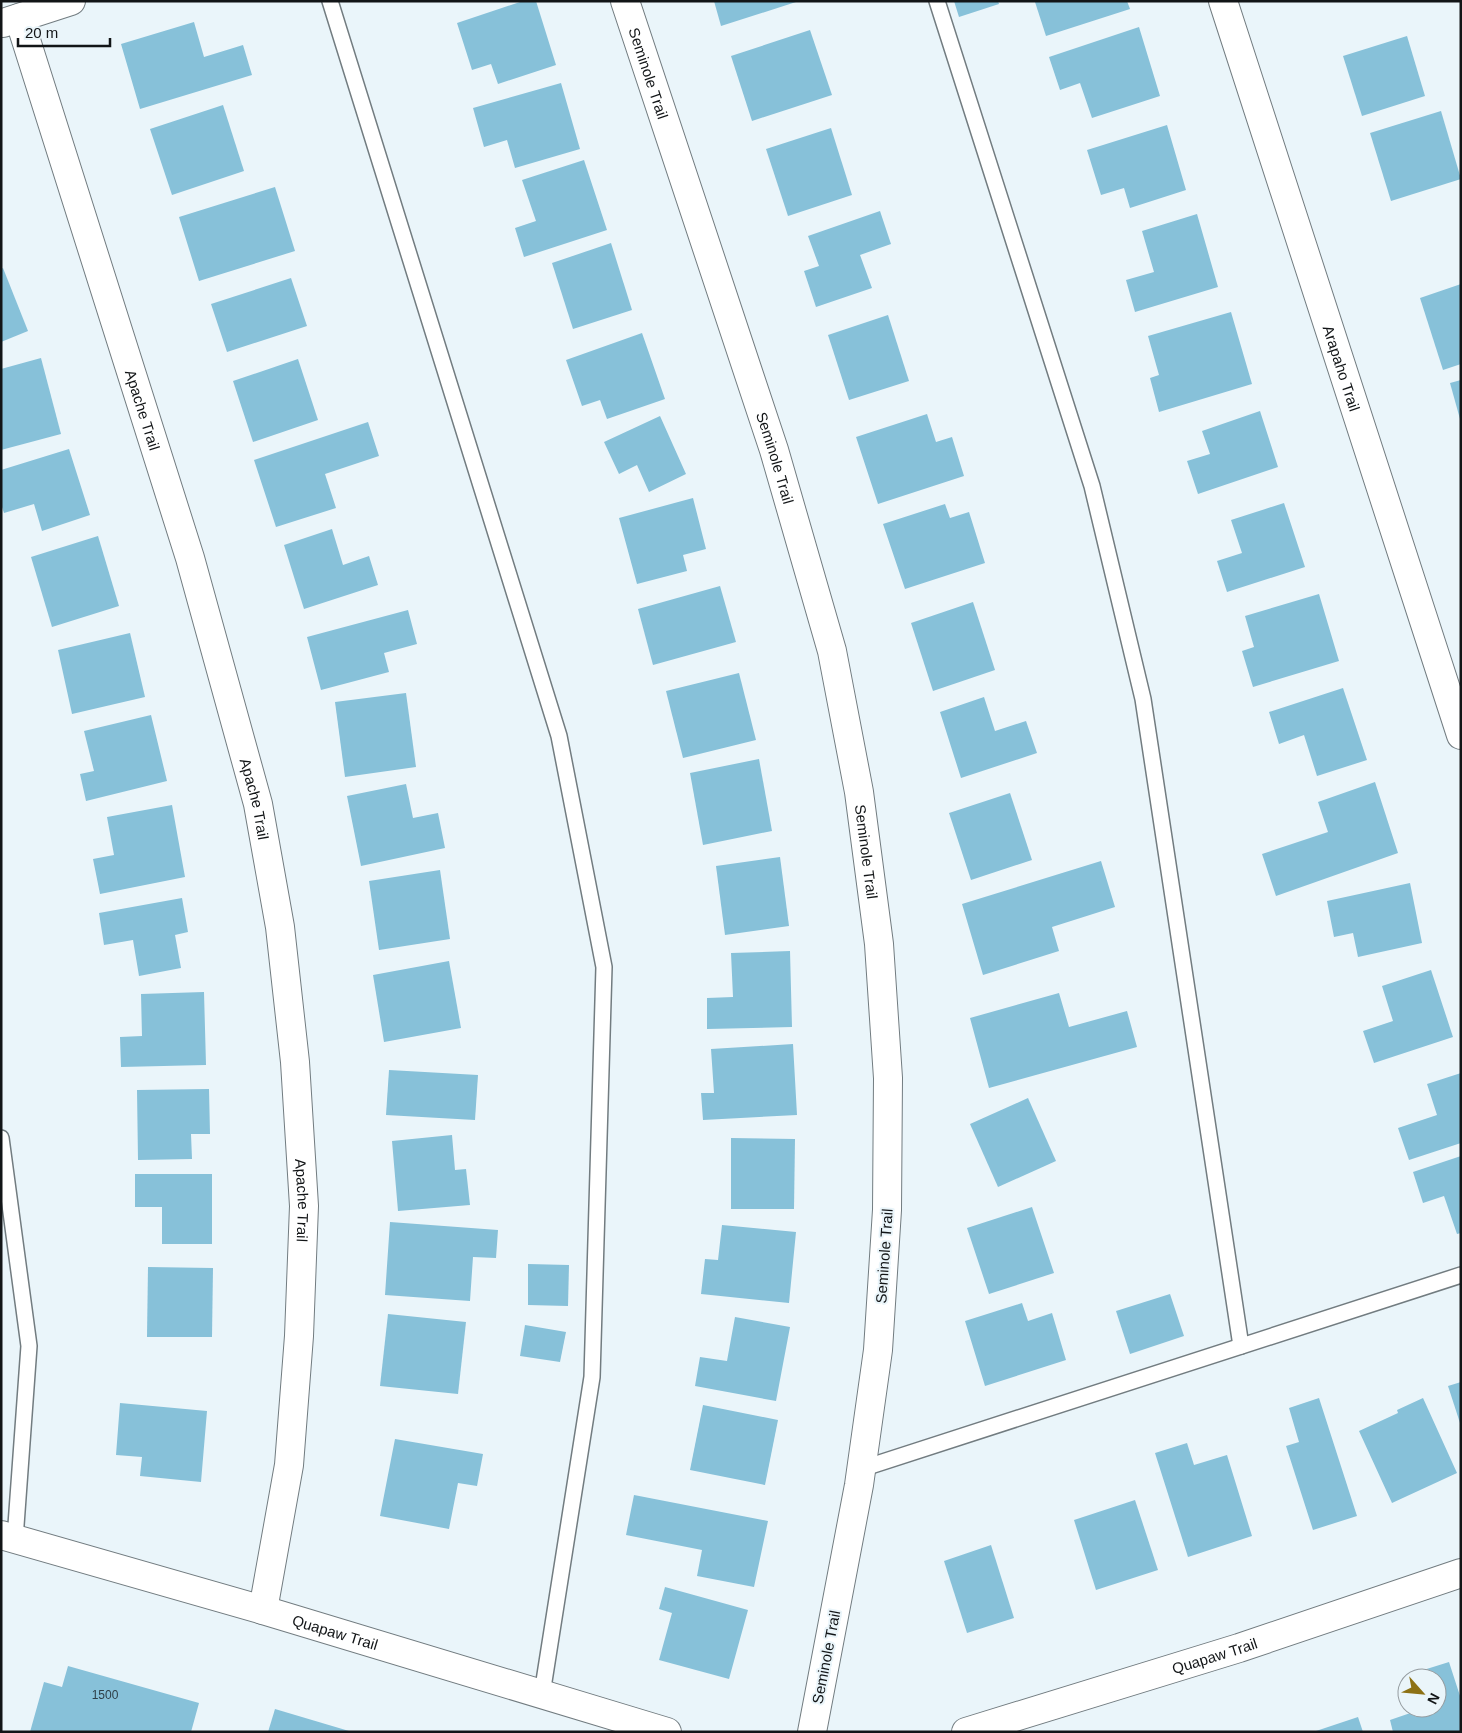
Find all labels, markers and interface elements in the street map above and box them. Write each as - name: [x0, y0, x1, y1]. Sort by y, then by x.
- scale bar: [18, 15, 110, 47]
- text: 20 m: [25, 24, 58, 41]
- street label: Seminole Trail: [626, 25, 672, 121]
- street label: Arapaho Trail: [1320, 323, 1364, 413]
- street label: Apache Trail: [122, 367, 164, 452]
- street label: Seminole Trail: [753, 410, 798, 506]
- street label: Apache Trail: [237, 756, 273, 841]
- street label: Seminole Trail: [852, 803, 881, 900]
- street label: Apache Trail: [293, 1158, 313, 1242]
- street label: Seminole Trail: [872, 1208, 896, 1304]
- street label: Seminole Trail: [809, 1609, 843, 1705]
- street label: Quapaw Trail: [290, 1611, 380, 1653]
- street label: Quapaw Trail: [1170, 1634, 1259, 1677]
- north arrow: [1397, 1668, 1447, 1718]
- house number: 1500: [92, 1688, 119, 1702]
- text: N: [1424, 1691, 1443, 1707]

